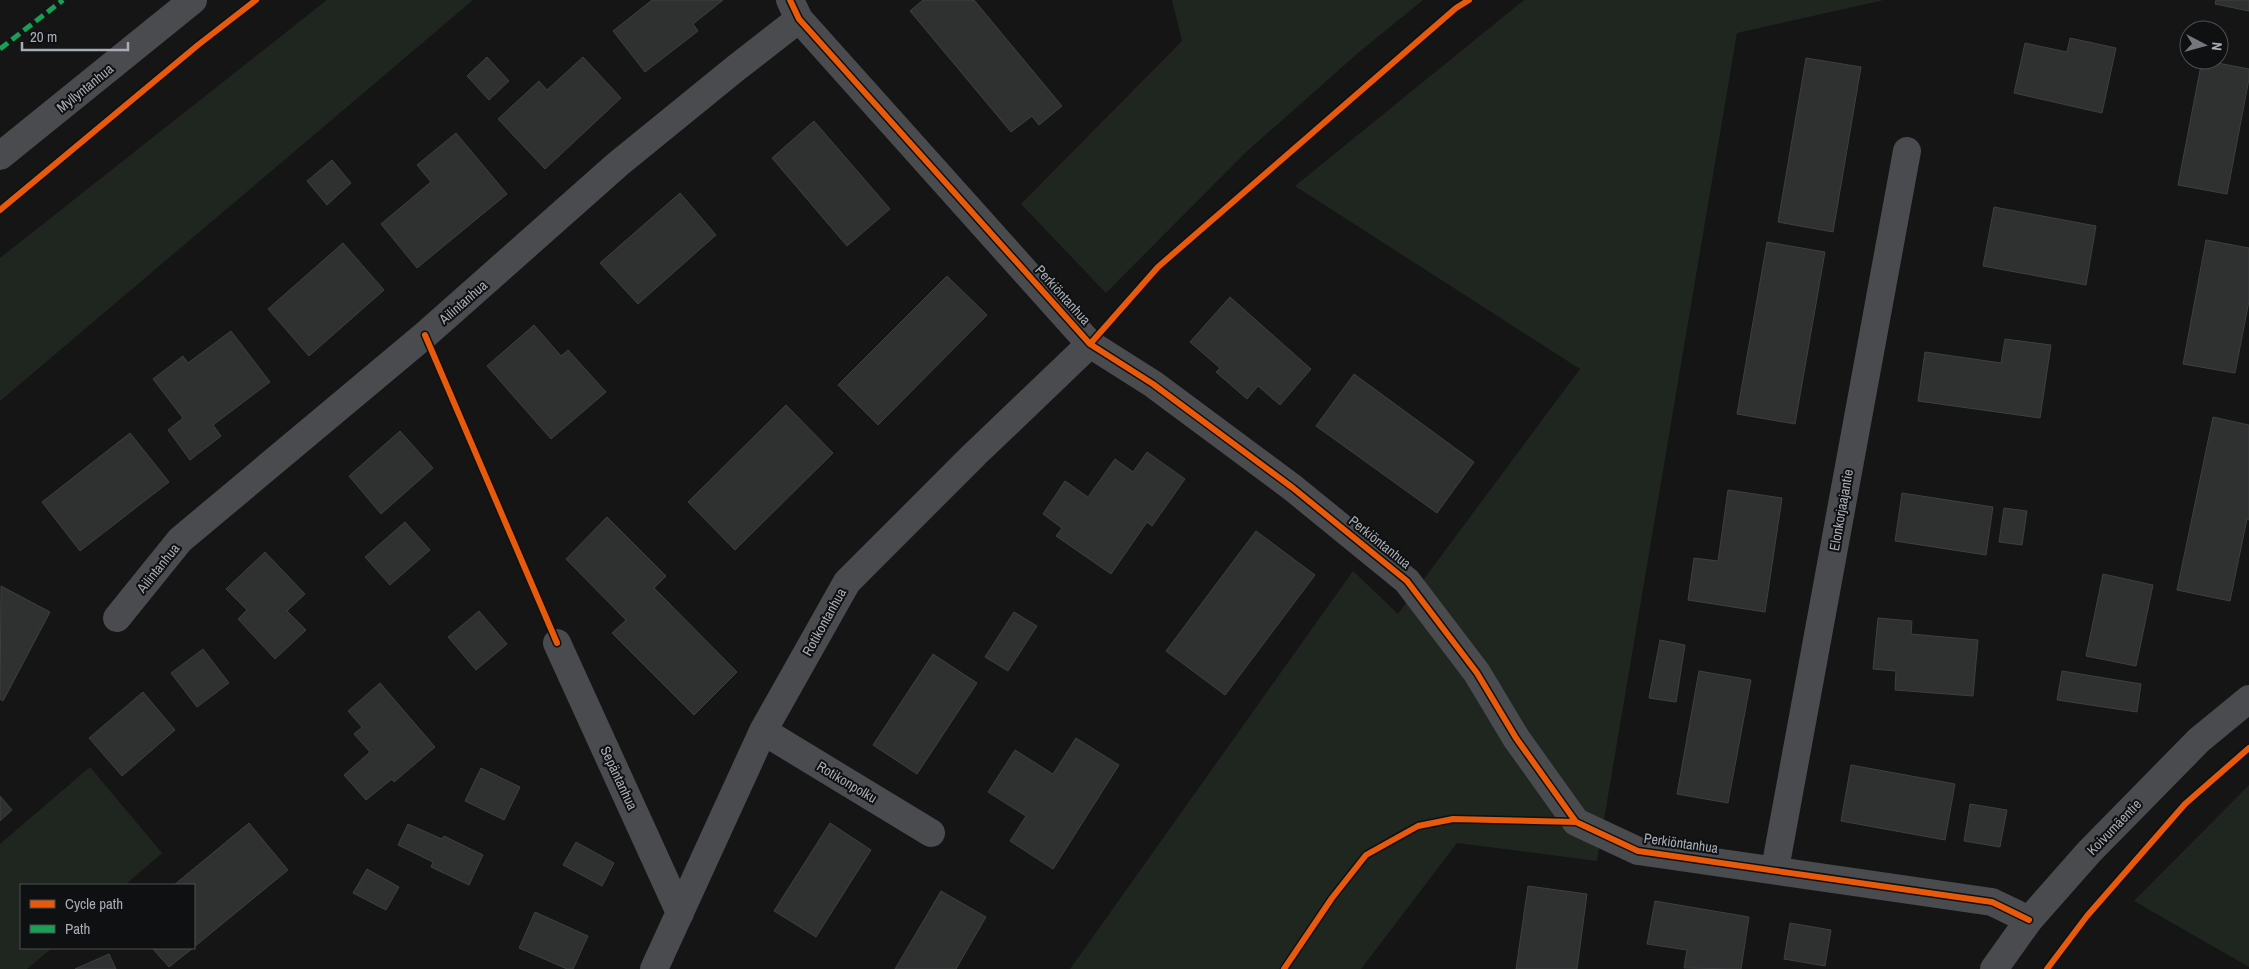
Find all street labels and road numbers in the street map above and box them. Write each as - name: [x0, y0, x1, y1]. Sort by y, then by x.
- street label: Myllyntanhua: [53, 59, 117, 116]
- street label: Perkiöntanhua: [1031, 261, 1095, 329]
- street label: Ailintanhua: [434, 276, 491, 329]
- street label: Elonkorjaajantie: [1825, 468, 1857, 552]
- street label: Perkiöntanhua: [1345, 512, 1415, 573]
- street label: Ailintanhua: [132, 539, 184, 597]
- street label: Rotikontanhua: [798, 584, 850, 659]
- street label: Sepäntanhua: [596, 743, 642, 813]
- street label: Rotikonpolku: [814, 757, 880, 807]
- street label: Koivumäentie: [2083, 795, 2145, 859]
- street label: Perkiöntanhua: [1643, 829, 1720, 857]

